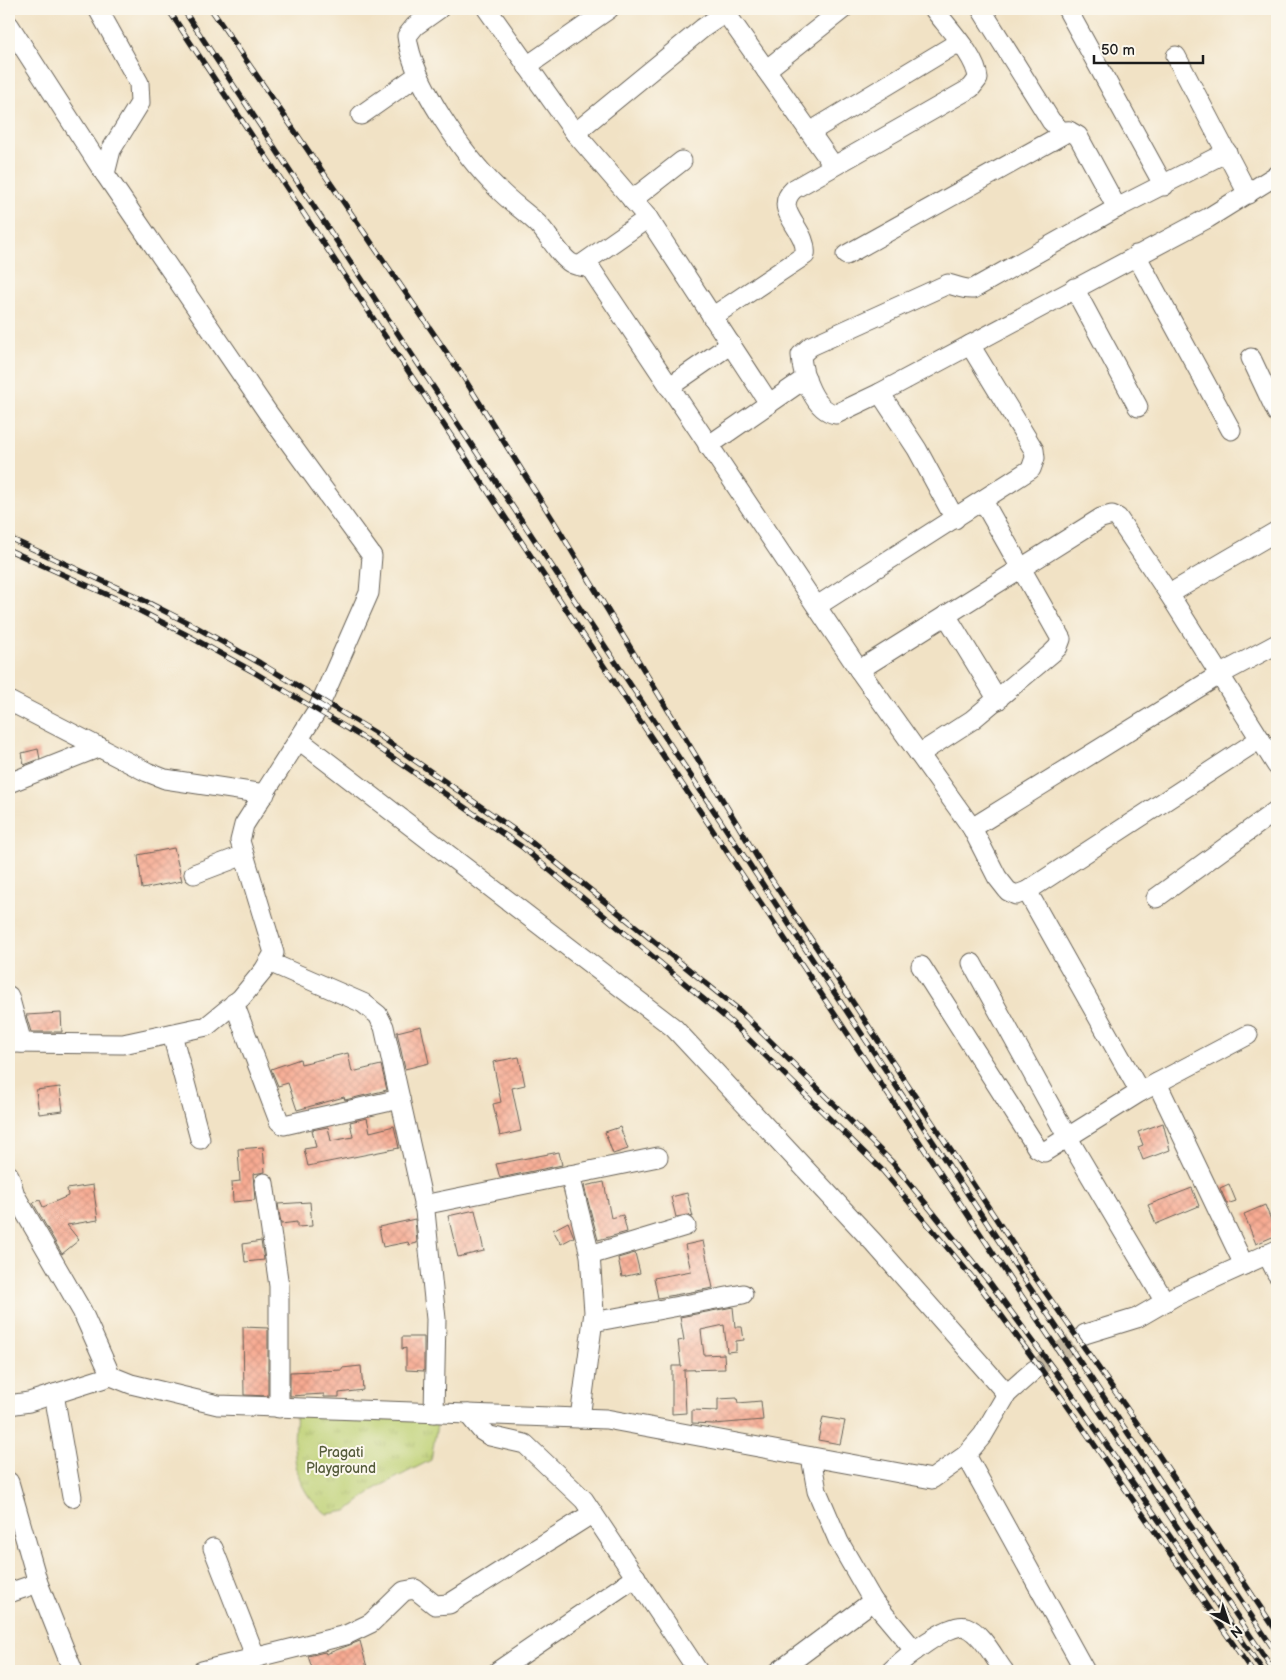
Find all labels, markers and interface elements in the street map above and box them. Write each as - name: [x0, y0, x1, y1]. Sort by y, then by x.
- scale bar: [1094, 32, 1202, 64]
- text: 50 m: [1101, 41, 1135, 60]
- park label: Pragati Playground: [306, 1444, 376, 1477]
- north arrow: [1204, 1598, 1254, 1648]
- text: N: [1227, 1622, 1246, 1641]

